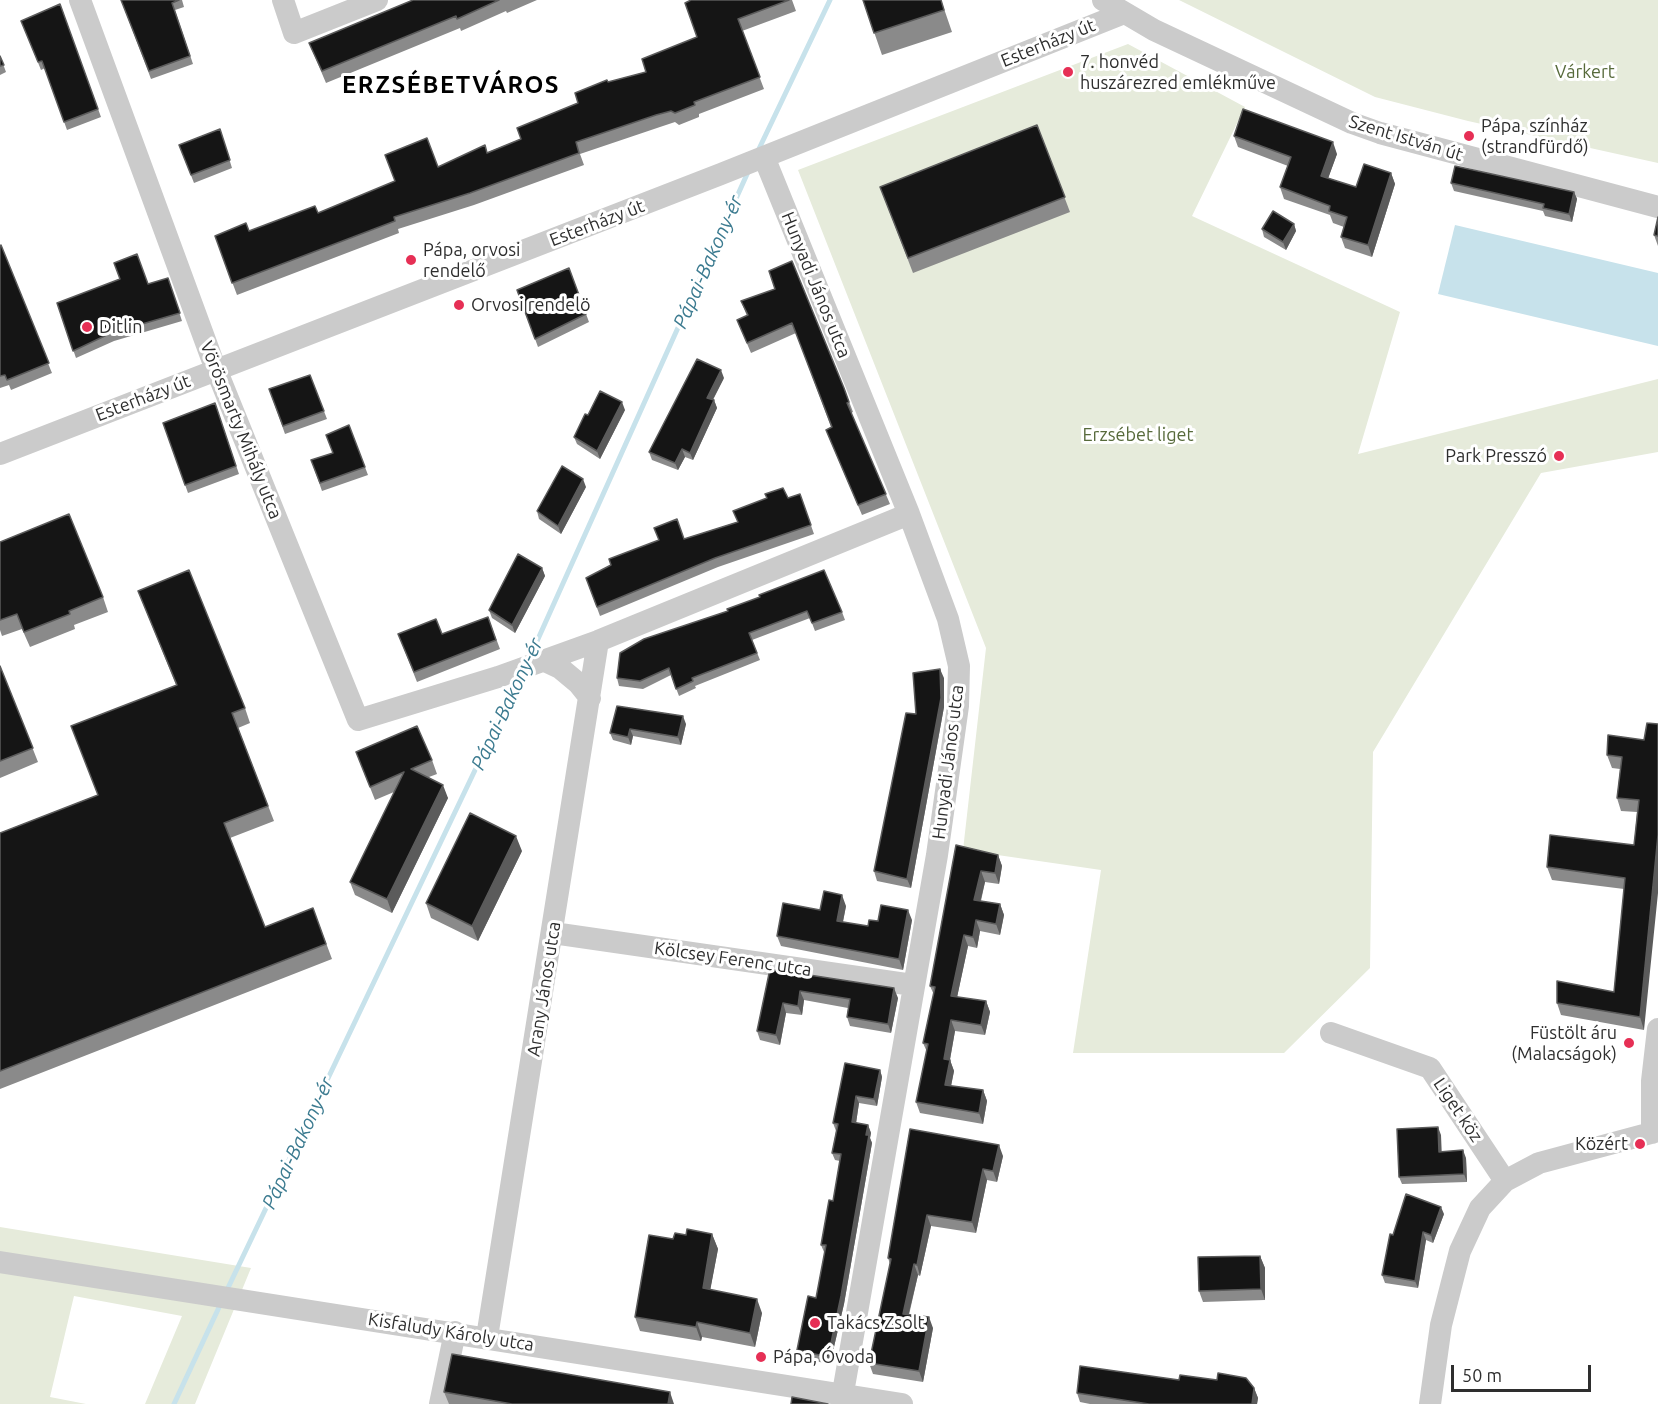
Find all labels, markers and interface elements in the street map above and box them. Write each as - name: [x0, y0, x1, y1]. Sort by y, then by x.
- street label: Esterházy út: [998, 14, 1098, 72]
- place label: 7. honvéd huszárezred emlékműve: [1080, 51, 1276, 94]
- park label: Várkert: [1555, 61, 1615, 83]
- marker: 7. honvéd huszárezred emlékműve: [1061, 65, 1075, 79]
- district label: ERZSÉBETVÁROS: [342, 71, 560, 99]
- street label: Szent István út: [1346, 110, 1466, 166]
- place label: Pápa, színház (strandfürdő): [1481, 115, 1589, 158]
- marker: Pápa, színház (strandfürdő): [1462, 129, 1476, 143]
- water label: Pápai-Bakony-ér: [668, 192, 748, 332]
- street label: Esterházy út: [547, 195, 647, 251]
- street label: Hunyadi János utca: [777, 209, 855, 361]
- place label: Pápa, orvosi rendelő: [423, 239, 520, 282]
- marker: Pápa, orvosi rendelő: [404, 253, 418, 267]
- place label: Orvosi rendelö: [471, 294, 591, 316]
- marker: Orvosi rendelö: [452, 298, 466, 312]
- place label: Ditlin: [99, 316, 143, 338]
- marker: Ditlin: [80, 320, 94, 334]
- street label: Vörösmarty Mihály utca: [195, 338, 287, 522]
- street label: Esterházy út: [93, 370, 193, 426]
- park label: Erzsébet liget: [1082, 424, 1194, 446]
- place label: Park Presszó: [1445, 445, 1547, 467]
- marker: Park Presszó: [1552, 449, 1566, 463]
- water label: Pápai-Bakony-ér: [466, 634, 548, 774]
- street label: Hunyadi János utca: [928, 683, 968, 841]
- street label: Arany János utca: [523, 920, 565, 1058]
- street label: Kölcsey Ferenc utca: [653, 937, 813, 981]
- place label: Füstölt áru (Malacságok): [1511, 1022, 1617, 1064]
- marker: Füstölt áru (Malacságok): [1622, 1036, 1636, 1050]
- water label: Pápai-Bakony-ér: [257, 1073, 339, 1213]
- street label: Liget köz: [1429, 1074, 1487, 1146]
- place label: Közért: [1575, 1133, 1628, 1155]
- marker: Közért: [1633, 1137, 1647, 1151]
- street label: Kisfaludy Károly utca: [366, 1308, 536, 1356]
- place label: Takács Zsolt: [827, 1312, 925, 1334]
- marker: Takács Zsolt: [808, 1316, 822, 1330]
- place label: Pápa, Óvoda: [773, 1346, 874, 1368]
- marker: Pápa, Óvoda: [754, 1350, 768, 1364]
- scale bar: [1454, 1353, 1594, 1391]
- text: 50 m: [1462, 1365, 1502, 1385]

